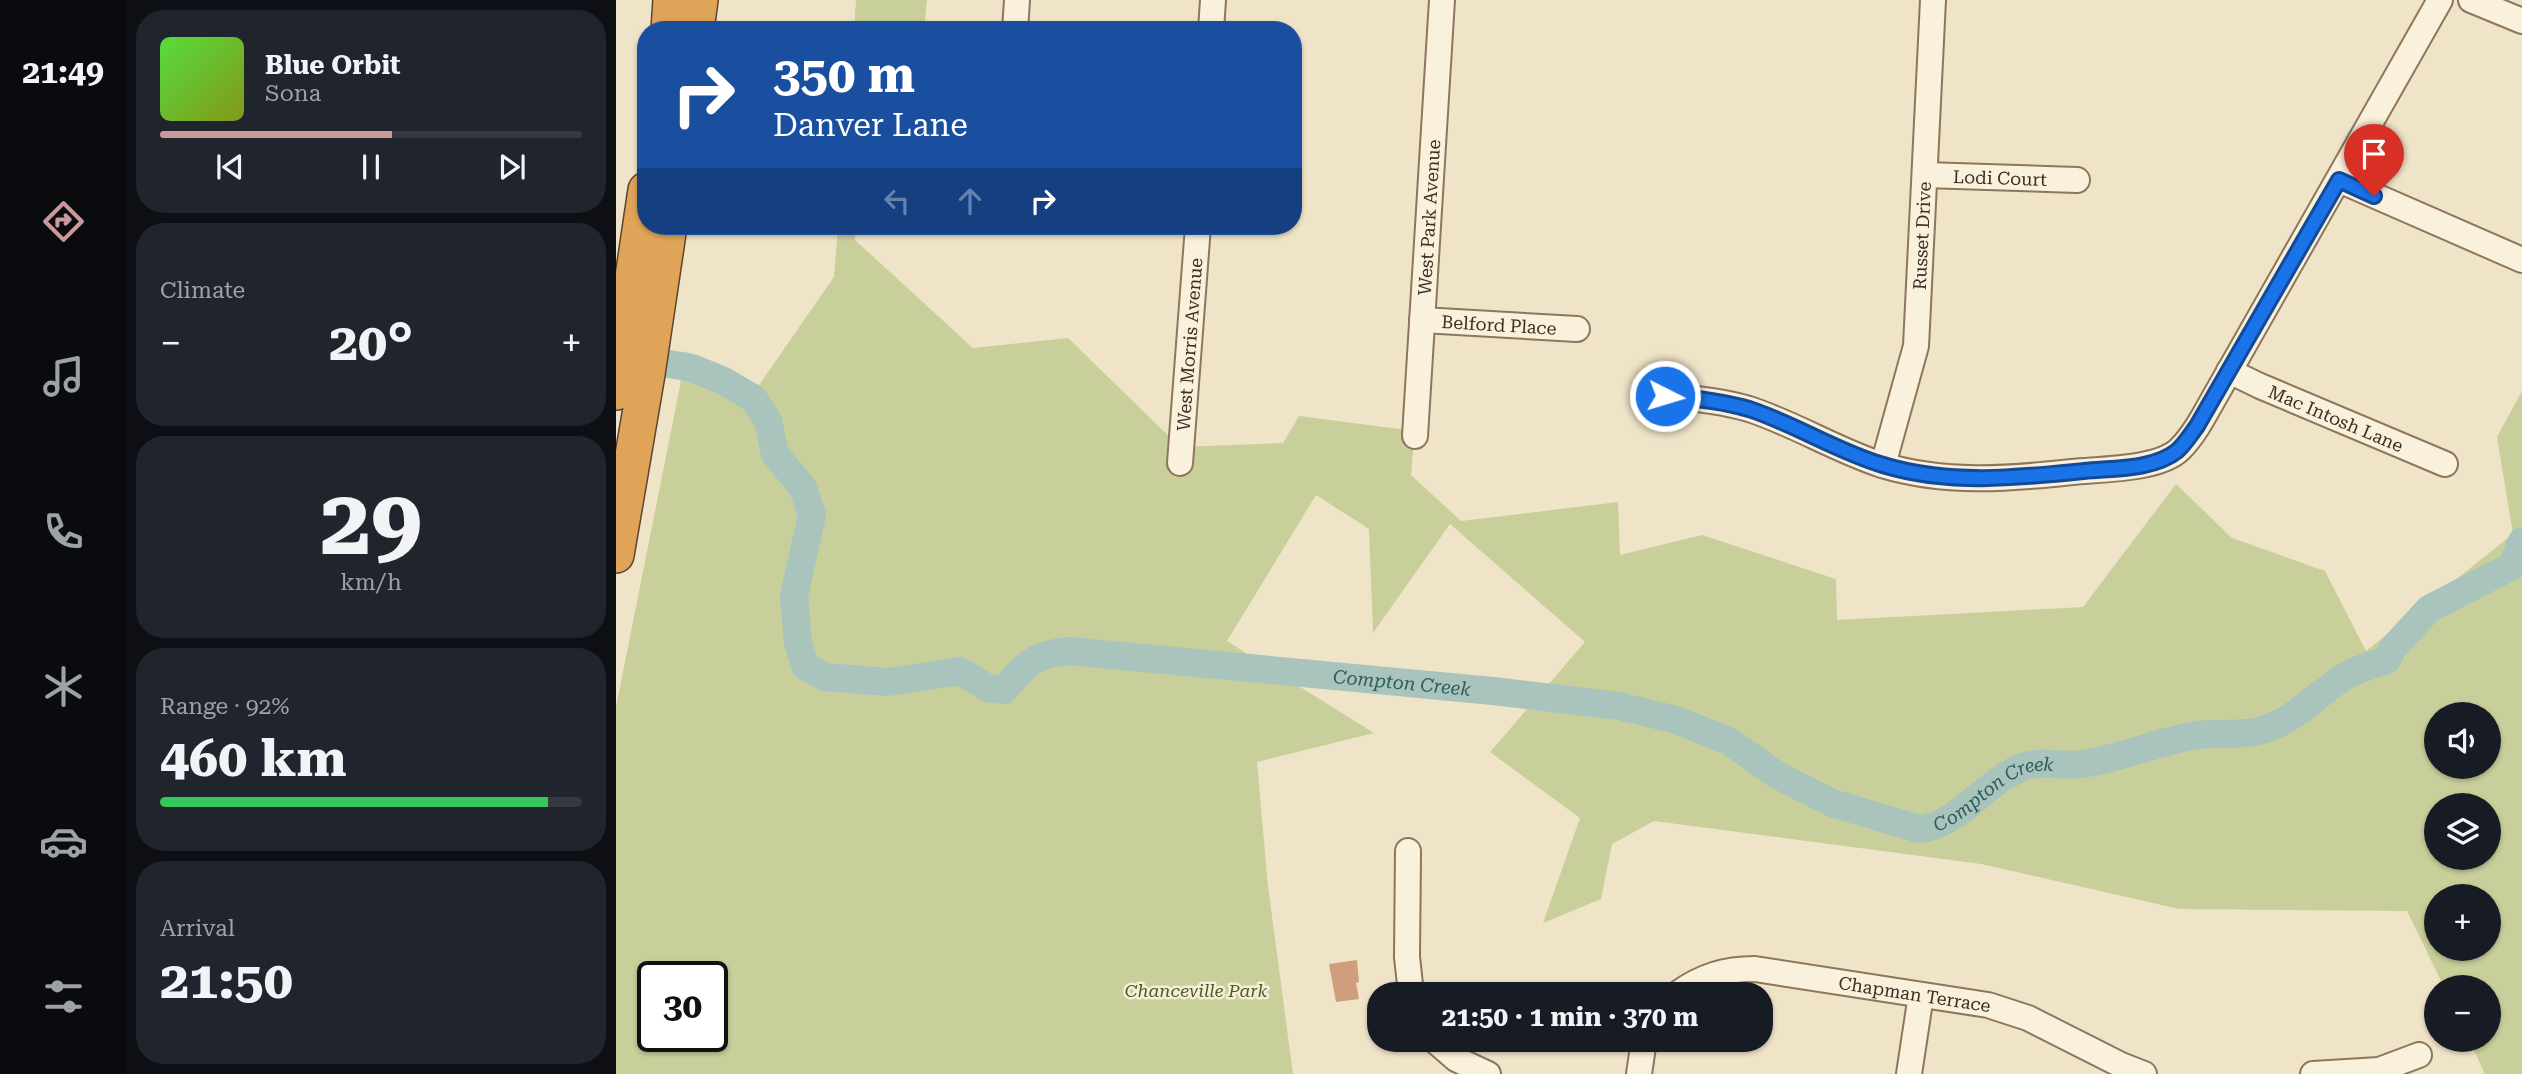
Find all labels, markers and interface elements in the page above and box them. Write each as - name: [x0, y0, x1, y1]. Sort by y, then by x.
- text: 350 m: [773, 47, 915, 104]
- icon: right: [658, 49, 749, 140]
- text: Blue Orbit: [265, 50, 401, 80]
- text: 21:49: [22, 53, 104, 91]
- text: Sona: [265, 80, 321, 107]
- text: Danver Lane: [773, 106, 968, 144]
- pin: [2344, 124, 2404, 196]
- icon: arrive: [2355, 135, 2393, 173]
- street label: West Park Avenue: [1413, 139, 1444, 296]
- icon: previous: [211, 148, 249, 186]
- icon: pause: [352, 148, 390, 186]
- icon: next: [493, 148, 531, 186]
- street label: Lodi Court: [1953, 165, 2047, 190]
- street label: Russet Drive: [1908, 181, 1935, 290]
- icon: left: [878, 182, 916, 220]
- icon: ahead: [951, 182, 989, 220]
- icon: right: [1024, 182, 1062, 220]
- icon: directions: [39, 197, 88, 246]
- street label: West Morris Avenue: [1172, 257, 1206, 432]
- text: Climate: [160, 277, 245, 304]
- street label: Belford Place: [1441, 311, 1557, 338]
- text: 20°: [329, 312, 413, 373]
- text: −: [160, 321, 181, 365]
- text: +: [561, 321, 582, 365]
- icon: music: [39, 352, 88, 401]
- position arrow: [1628, 359, 1702, 433]
- street label: Mac Intosh Lane: [2265, 380, 2407, 456]
- text: 29: [320, 470, 422, 576]
- icon: phone: [39, 507, 88, 556]
- text: km/h: [340, 569, 402, 596]
- icon: climate: [39, 662, 88, 711]
- water label: Compton Creek: [1332, 664, 1472, 700]
- text: Range · 92%: [160, 693, 289, 720]
- map controls: [2424, 702, 2501, 1052]
- button: sound: [2424, 702, 2501, 779]
- text: 460 km: [160, 728, 347, 789]
- water label: Compton Creek: [1929, 752, 2055, 836]
- button: layers: [2424, 793, 2501, 870]
- icon: car: [39, 817, 88, 866]
- button: +: [2424, 884, 2501, 961]
- text: Arrival: [160, 915, 235, 942]
- text: 21:50: [160, 950, 293, 1011]
- speed limit sign: 30: [637, 961, 728, 1052]
- icon: filters: [39, 972, 88, 1021]
- street label: Chapman Terrace: [1837, 972, 1992, 1016]
- button: −: [2424, 975, 2501, 1052]
- park label: Chanceville Park: [1125, 980, 1267, 1001]
- text: 21:50 · 1 min · 370 m: [1442, 1002, 1698, 1032]

